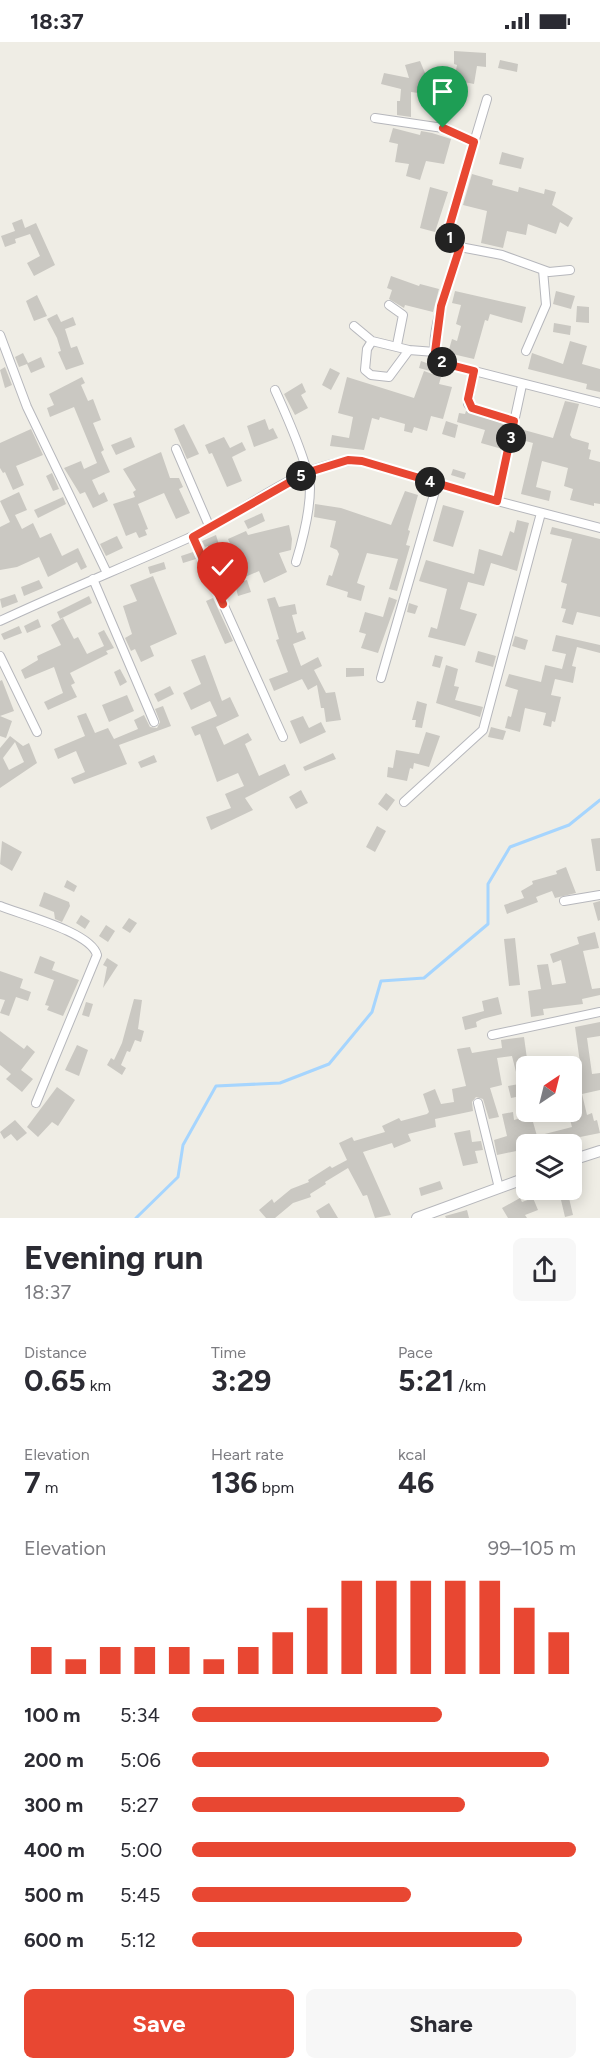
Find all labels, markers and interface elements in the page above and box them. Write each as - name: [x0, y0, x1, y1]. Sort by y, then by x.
- text: 18:37: [30, 8, 84, 35]
- pin: [417, 66, 468, 128]
- icon: arrive: [426, 75, 459, 108]
- pin: 1: [435, 223, 465, 253]
- text: 1: [447, 228, 453, 247]
- pin: 2: [427, 347, 457, 377]
- text: 2: [437, 352, 447, 371]
- pin: 3: [496, 423, 526, 453]
- text: 3: [507, 428, 515, 447]
- pin: 5: [286, 461, 316, 491]
- text: 5: [296, 466, 306, 485]
- pin: 4: [415, 467, 445, 497]
- text: 4: [425, 472, 435, 491]
- pin: [197, 542, 248, 604]
- icon: check: [206, 551, 239, 584]
- north arrow: [516, 1056, 582, 1122]
- map controls: [516, 1056, 582, 1200]
- button: layers: [516, 1134, 582, 1200]
- text: Evening run: [24, 1238, 203, 1277]
- button: share: [513, 1238, 576, 1301]
- text: 18:37: [24, 1280, 71, 1304]
- text: Distance: [24, 1343, 87, 1362]
- text: Time: [211, 1343, 246, 1362]
- text: Pace: [398, 1343, 433, 1362]
- text: 0.65: [24, 1362, 86, 1399]
- text: 3:29: [211, 1362, 271, 1399]
- text: 5:21: [398, 1362, 455, 1399]
- text: km: [86, 1376, 111, 1395]
- text: /km: [455, 1376, 486, 1395]
- text: Elevation: [24, 1445, 90, 1464]
- text: Heart rate: [211, 1445, 284, 1464]
- text: kcal: [398, 1445, 426, 1464]
- text: 7: [24, 1464, 41, 1501]
- text: 136: [211, 1464, 258, 1501]
- text: 46: [398, 1464, 434, 1501]
- text: m: [41, 1478, 58, 1497]
- text: bpm: [258, 1478, 294, 1497]
- text: Elevation: [24, 1536, 106, 1560]
- text: 99–105 m: [488, 1536, 576, 1560]
- text: 100 m: [24, 1703, 81, 1727]
- text: 5:34: [120, 1703, 160, 1727]
- text: 200 m: [24, 1748, 84, 1772]
- text: 5:06: [120, 1748, 161, 1772]
- text: 300 m: [24, 1793, 83, 1817]
- text: 5:27: [120, 1793, 158, 1817]
- text: 400 m: [24, 1838, 85, 1862]
- text: 5:00: [120, 1838, 162, 1862]
- text: 500 m: [24, 1883, 84, 1907]
- text: 5:45: [120, 1883, 160, 1907]
- text: 600 m: [24, 1928, 84, 1952]
- text: 5:12: [120, 1928, 156, 1952]
- button: Save: [24, 1989, 294, 2058]
- button: Share: [306, 1989, 576, 2058]

